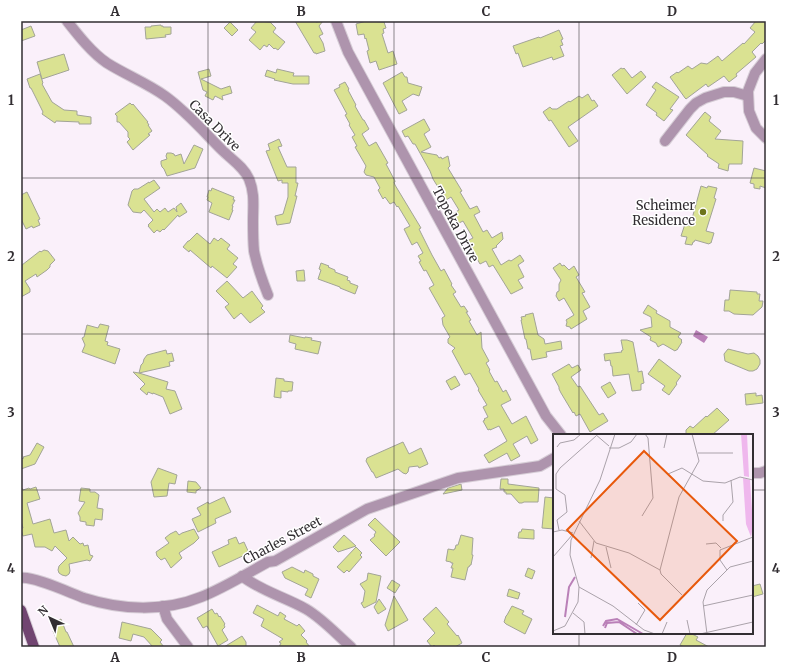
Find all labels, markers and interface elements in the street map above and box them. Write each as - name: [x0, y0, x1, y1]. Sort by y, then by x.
- text: A: [109, 3, 120, 20]
- text: B: [296, 3, 306, 20]
- text: C: [482, 3, 491, 20]
- text: D: [667, 3, 677, 20]
- text: 1: [8, 92, 14, 109]
- text: 1: [773, 92, 779, 109]
- street label: Casa Drive: [185, 96, 244, 155]
- street label: Topeka Drive: [428, 183, 483, 265]
- place label: Scheimer Residence: [632, 197, 695, 229]
- marker: Scheimer Residence: [698, 207, 708, 217]
- text: 2: [7, 248, 15, 265]
- text: 2: [772, 248, 780, 265]
- text: 3: [7, 404, 15, 421]
- text: 3: [772, 404, 780, 421]
- inset map: [553, 434, 753, 634]
- street label: Charles Street: [240, 512, 325, 568]
- text: 4: [7, 560, 16, 577]
- text: 4: [772, 560, 781, 577]
- north arrow: [30, 598, 70, 638]
- text: N: [35, 603, 51, 619]
- text: A: [109, 649, 120, 666]
- text: B: [296, 649, 306, 666]
- text: C: [482, 649, 491, 666]
- text: D: [667, 649, 677, 666]

